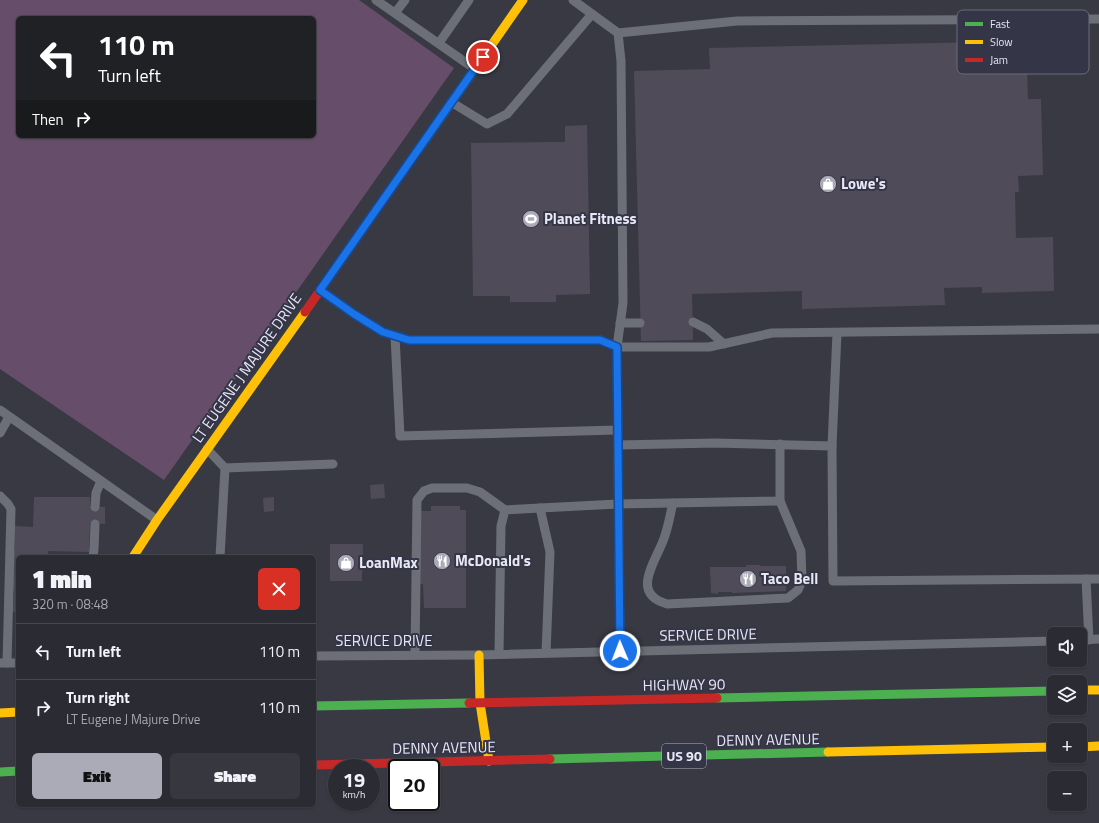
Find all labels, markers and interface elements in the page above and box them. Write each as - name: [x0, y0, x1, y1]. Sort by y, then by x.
- legend: [957, 10, 1089, 74]
- text: Fast: [990, 16, 1010, 32]
- text: 110 m: [98, 23, 175, 66]
- icon: left: [32, 32, 84, 84]
- text: Slow: [990, 34, 1013, 50]
- pin: [466, 40, 500, 74]
- icon: arrive: [472, 46, 494, 68]
- text: Jam: [990, 52, 1008, 68]
- text: Turn left: [98, 62, 161, 89]
- text: Then: [32, 108, 64, 131]
- icon: right: [72, 108, 94, 130]
- place label: Lowe's: [841, 172, 886, 195]
- shop icon: Lowe's: [818, 174, 838, 194]
- place label: Planet Fitness: [544, 207, 637, 230]
- sports icon: Planet Fitness: [521, 209, 541, 229]
- street label: LT EUGENE J MAJURE DRIVE: [186, 288, 307, 447]
- place label: McDonald's: [455, 549, 531, 572]
- place label: LoanMax: [359, 551, 418, 574]
- restaurant icon: McDonald's: [432, 551, 452, 571]
- shop icon: LoanMax: [336, 553, 356, 573]
- text: 1 min: [32, 561, 92, 597]
- place label: Taco Bell: [761, 567, 818, 590]
- button: close: [258, 568, 300, 610]
- restaurant icon: Taco Bell: [738, 569, 758, 589]
- text: 320 m · 08:48: [32, 594, 108, 614]
- street label: SERVICE DRIVE: [659, 622, 757, 647]
- map controls: [1047, 627, 1087, 811]
- button: sound: [1047, 627, 1087, 667]
- street label: SERVICE DRIVE: [335, 629, 433, 652]
- position arrow: [599, 630, 641, 672]
- text: Turn left: [66, 640, 121, 663]
- text: 110 m: [259, 640, 300, 663]
- icon: left: [32, 641, 54, 663]
- street label: HIGHWAY 90: [643, 672, 725, 697]
- button: layers: [1047, 675, 1087, 715]
- text: Turn right: [66, 686, 130, 709]
- text: 110 m: [259, 696, 300, 719]
- icon: right: [32, 697, 54, 719]
- text: LT Eugene J Majure Drive: [66, 709, 200, 729]
- button: +: [1047, 723, 1087, 763]
- street label: DENNY AVENUE: [716, 727, 820, 752]
- street label: DENNY AVENUE: [392, 735, 496, 760]
- road number: US 90: [662, 744, 706, 768]
- button: Exit: [32, 753, 162, 799]
- button: Share: [170, 753, 300, 799]
- speed limit sign: 20: [388, 759, 440, 811]
- text: 19: [343, 764, 365, 795]
- button: −: [1047, 771, 1087, 811]
- text: km/h: [343, 787, 365, 802]

